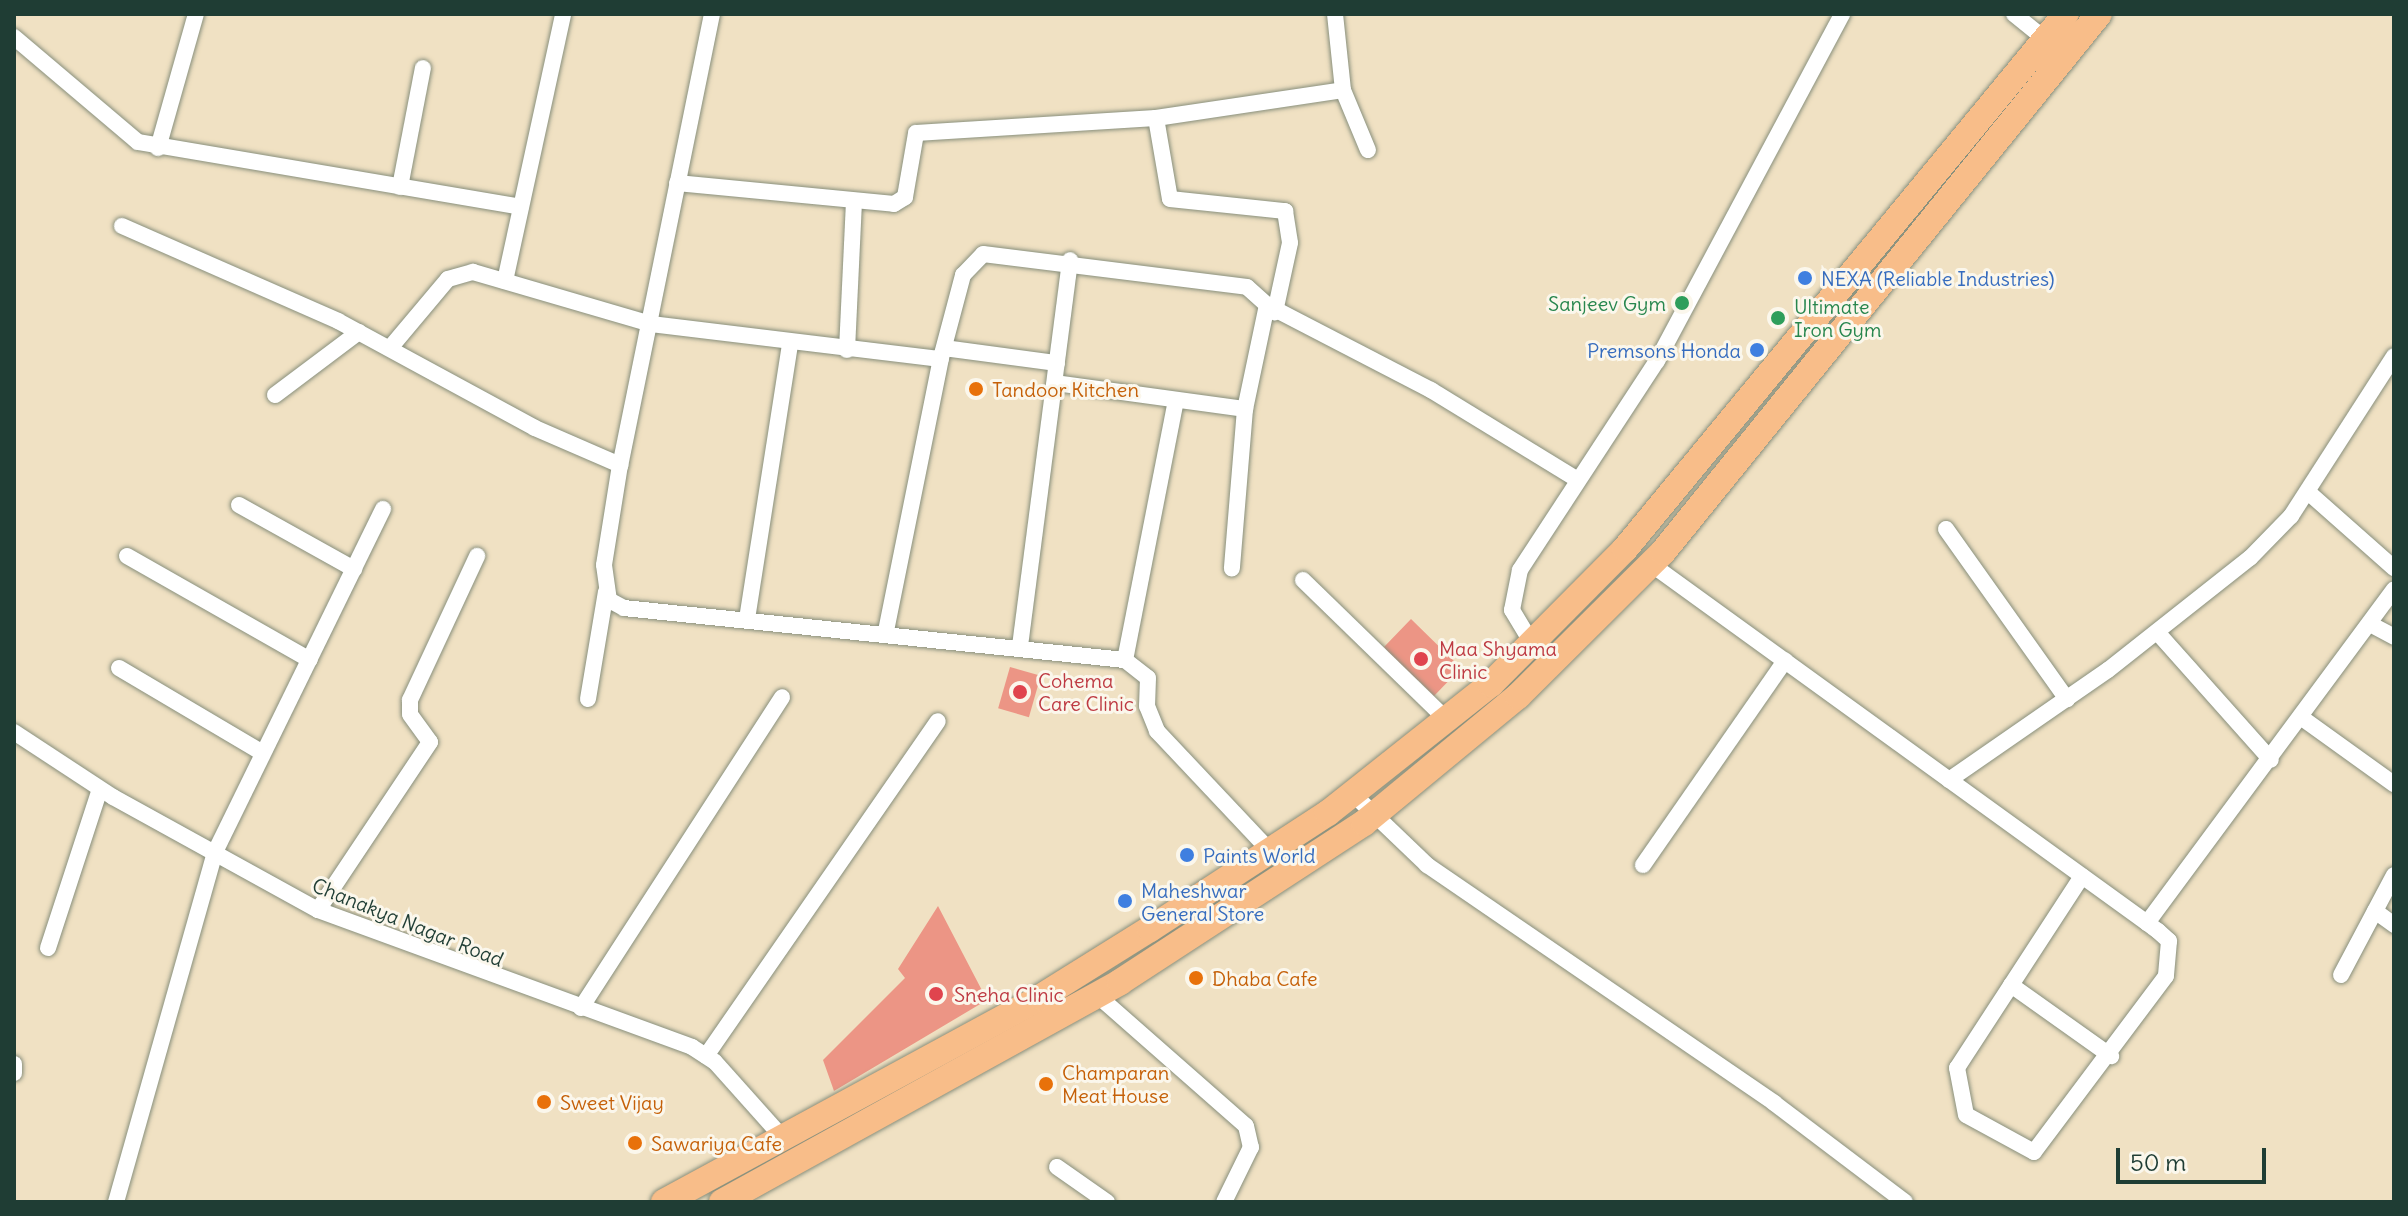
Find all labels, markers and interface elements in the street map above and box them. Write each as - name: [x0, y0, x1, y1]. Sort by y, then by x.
- place label: NEXA (Reliable Industries): [1821, 266, 2055, 290]
- marker: NEXA (Reliable Industries): [1796, 269, 1814, 287]
- place label: Sanjeev Gym: [1548, 291, 1666, 315]
- marker: Sanjeev Gym: [1673, 294, 1691, 312]
- place label: Ultimate Iron Gym: [1794, 294, 1881, 341]
- marker: Ultimate Iron Gym: [1769, 309, 1787, 327]
- place label: Premsons Honda: [1587, 338, 1741, 362]
- marker: Premsons Honda: [1748, 341, 1766, 359]
- place label: Tandoor Kitchen: [992, 377, 1139, 401]
- marker: Tandoor Kitchen: [967, 380, 985, 398]
- place label: Maa Shyama Clinic: [1439, 636, 1557, 683]
- marker: Maa Shyama Clinic: [1410, 648, 1432, 670]
- place label: Cohema Care Clinic: [1038, 668, 1134, 715]
- marker: Cohema Care Clinic: [1009, 681, 1031, 703]
- place label: Paints World: [1203, 843, 1316, 867]
- marker: Paints World: [1178, 846, 1196, 864]
- street label: Chanakya Nagar Road: [309, 873, 507, 971]
- place label: Maheshwar General Store: [1141, 878, 1264, 925]
- marker: Maheshwar General Store: [1116, 892, 1134, 910]
- place label: Dhaba Cafe: [1212, 966, 1318, 990]
- marker: Dhaba Cafe: [1187, 969, 1205, 987]
- place label: Sneha Clinic: [954, 982, 1064, 1006]
- marker: Sneha Clinic: [925, 983, 947, 1005]
- place label: Champaran Meat House: [1062, 1060, 1169, 1107]
- marker: Champaran Meat House: [1037, 1075, 1055, 1093]
- place label: Sweet Vijay: [560, 1090, 664, 1114]
- marker: Sweet Vijay: [535, 1093, 553, 1111]
- place label: Sawariya Cafe: [651, 1131, 782, 1155]
- scale bar: [2120, 1132, 2270, 1182]
- marker: Sawariya Cafe: [626, 1134, 644, 1152]
- text: 50 m: [2130, 1147, 2186, 1177]

